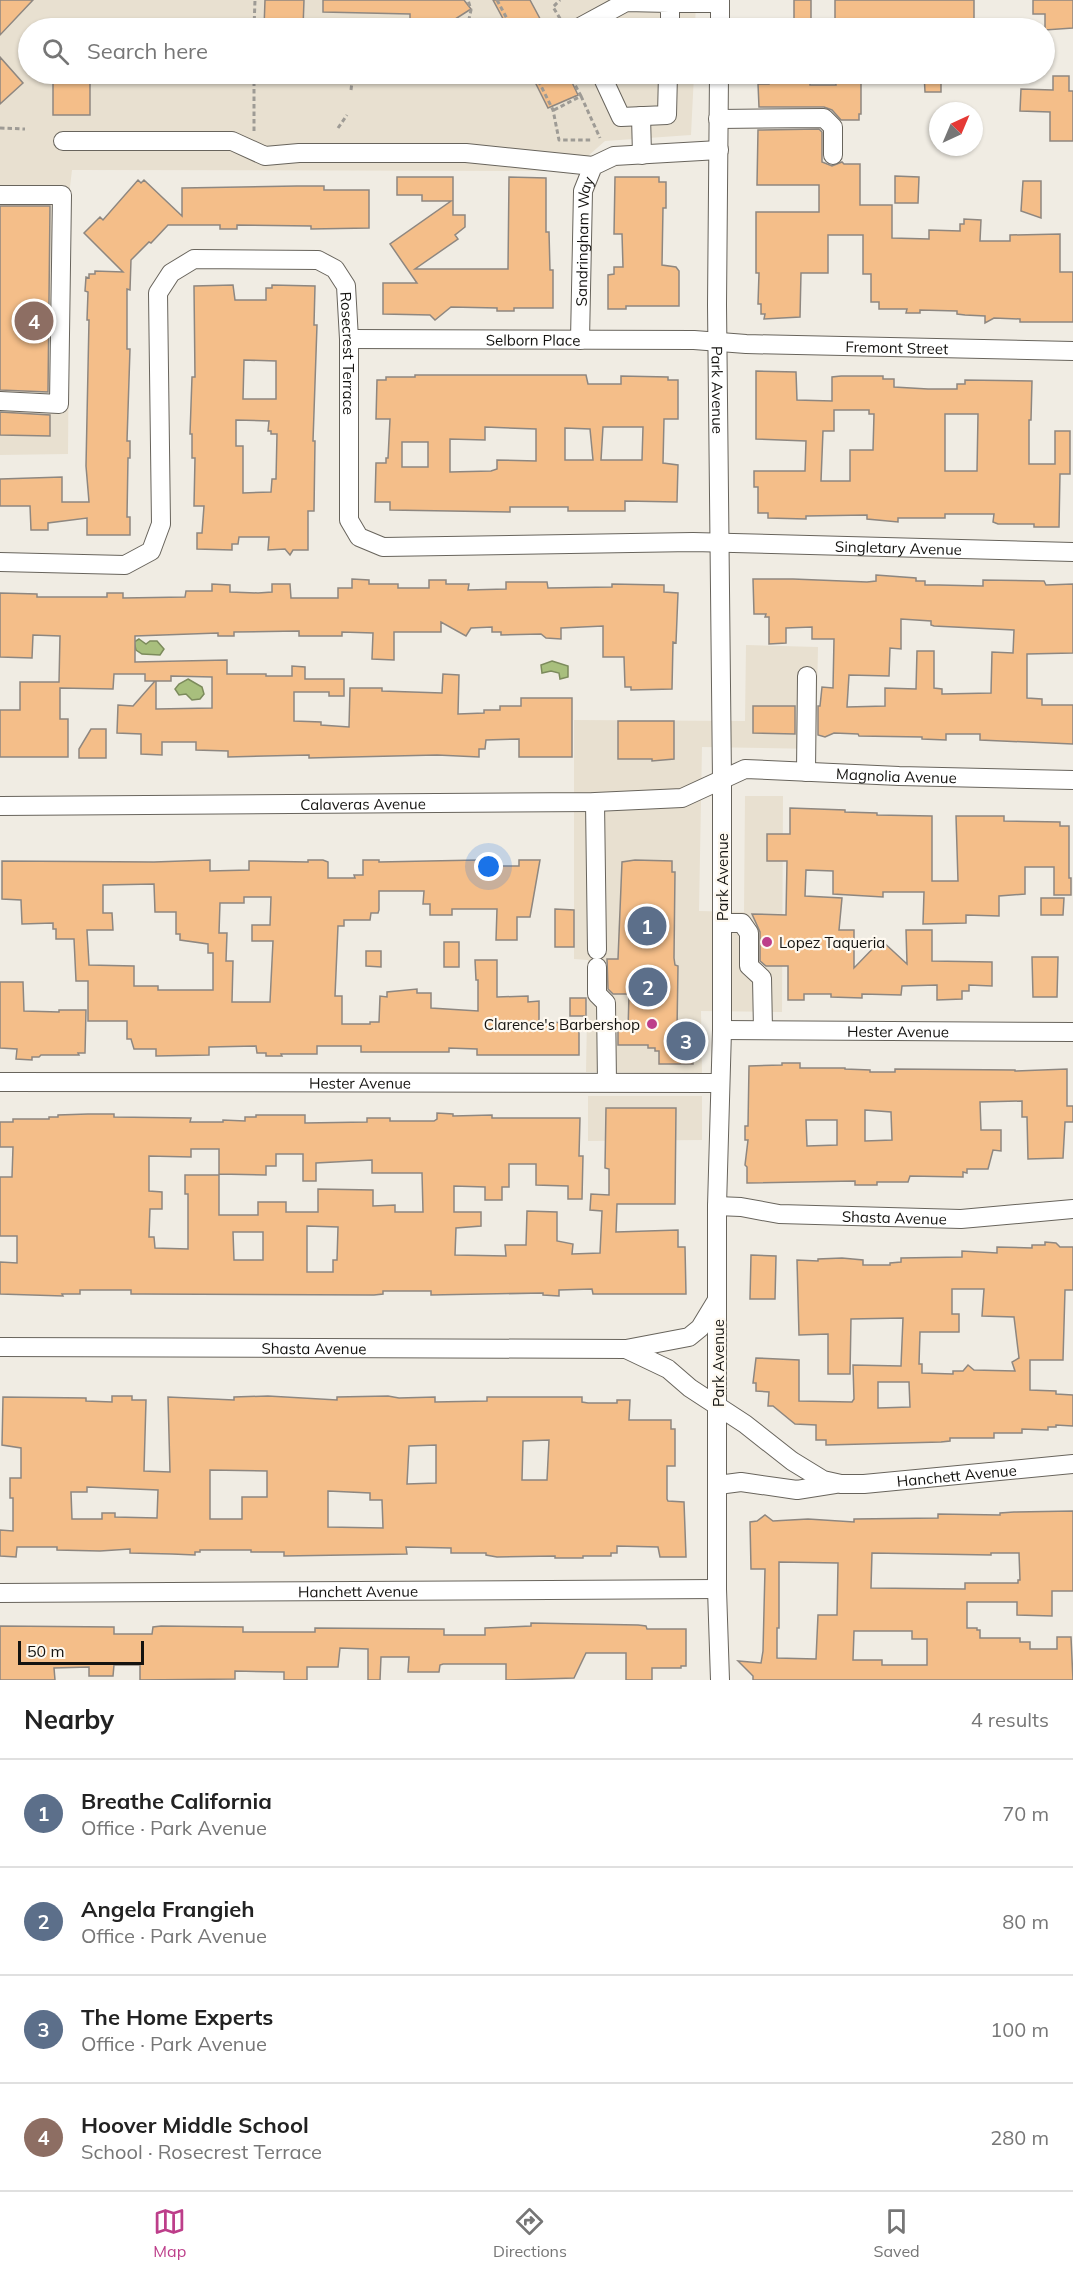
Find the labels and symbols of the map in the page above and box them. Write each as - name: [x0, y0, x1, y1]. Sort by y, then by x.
- north arrow: [929, 102, 983, 156]
- street label: Sandringham Way: [571, 173, 598, 307]
- street label: Rosecrest Terrace: [337, 291, 359, 415]
- pin: 4: [15, 298, 54, 344]
- street label: Selborn Place: [486, 330, 580, 349]
- street label: Fremont Street: [845, 337, 949, 358]
- street label: Park Avenue: [708, 346, 728, 434]
- street label: Singletary Avenue: [835, 536, 962, 559]
- street label: Magnolia Avenue: [836, 764, 957, 787]
- street label: Calaveras Avenue: [300, 794, 426, 813]
- street label: Park Avenue: [713, 833, 732, 921]
- your location: [474, 852, 503, 881]
- pin: 1: [628, 904, 666, 948]
- place label: Lopez Taqueria: [779, 933, 885, 952]
- marker: Lopez Taqueria: [760, 935, 774, 949]
- pin: 2: [628, 964, 668, 1010]
- place label: Clarence's Barbershop: [484, 1015, 640, 1034]
- marker: Clarence's Barbershop: [645, 1017, 659, 1031]
- pin: 3: [666, 1018, 706, 1064]
- street label: Hester Avenue: [847, 1021, 949, 1041]
- street label: Hester Avenue: [309, 1073, 411, 1092]
- street label: Shasta Avenue: [842, 1206, 947, 1228]
- street label: Park Avenue: [709, 1319, 728, 1407]
- street label: Shasta Avenue: [261, 1338, 367, 1358]
- street label: Hanchett Avenue: [896, 1460, 1017, 1490]
- street label: Hanchett Avenue: [298, 1581, 418, 1601]
- scale bar: [18, 1638, 144, 1666]

